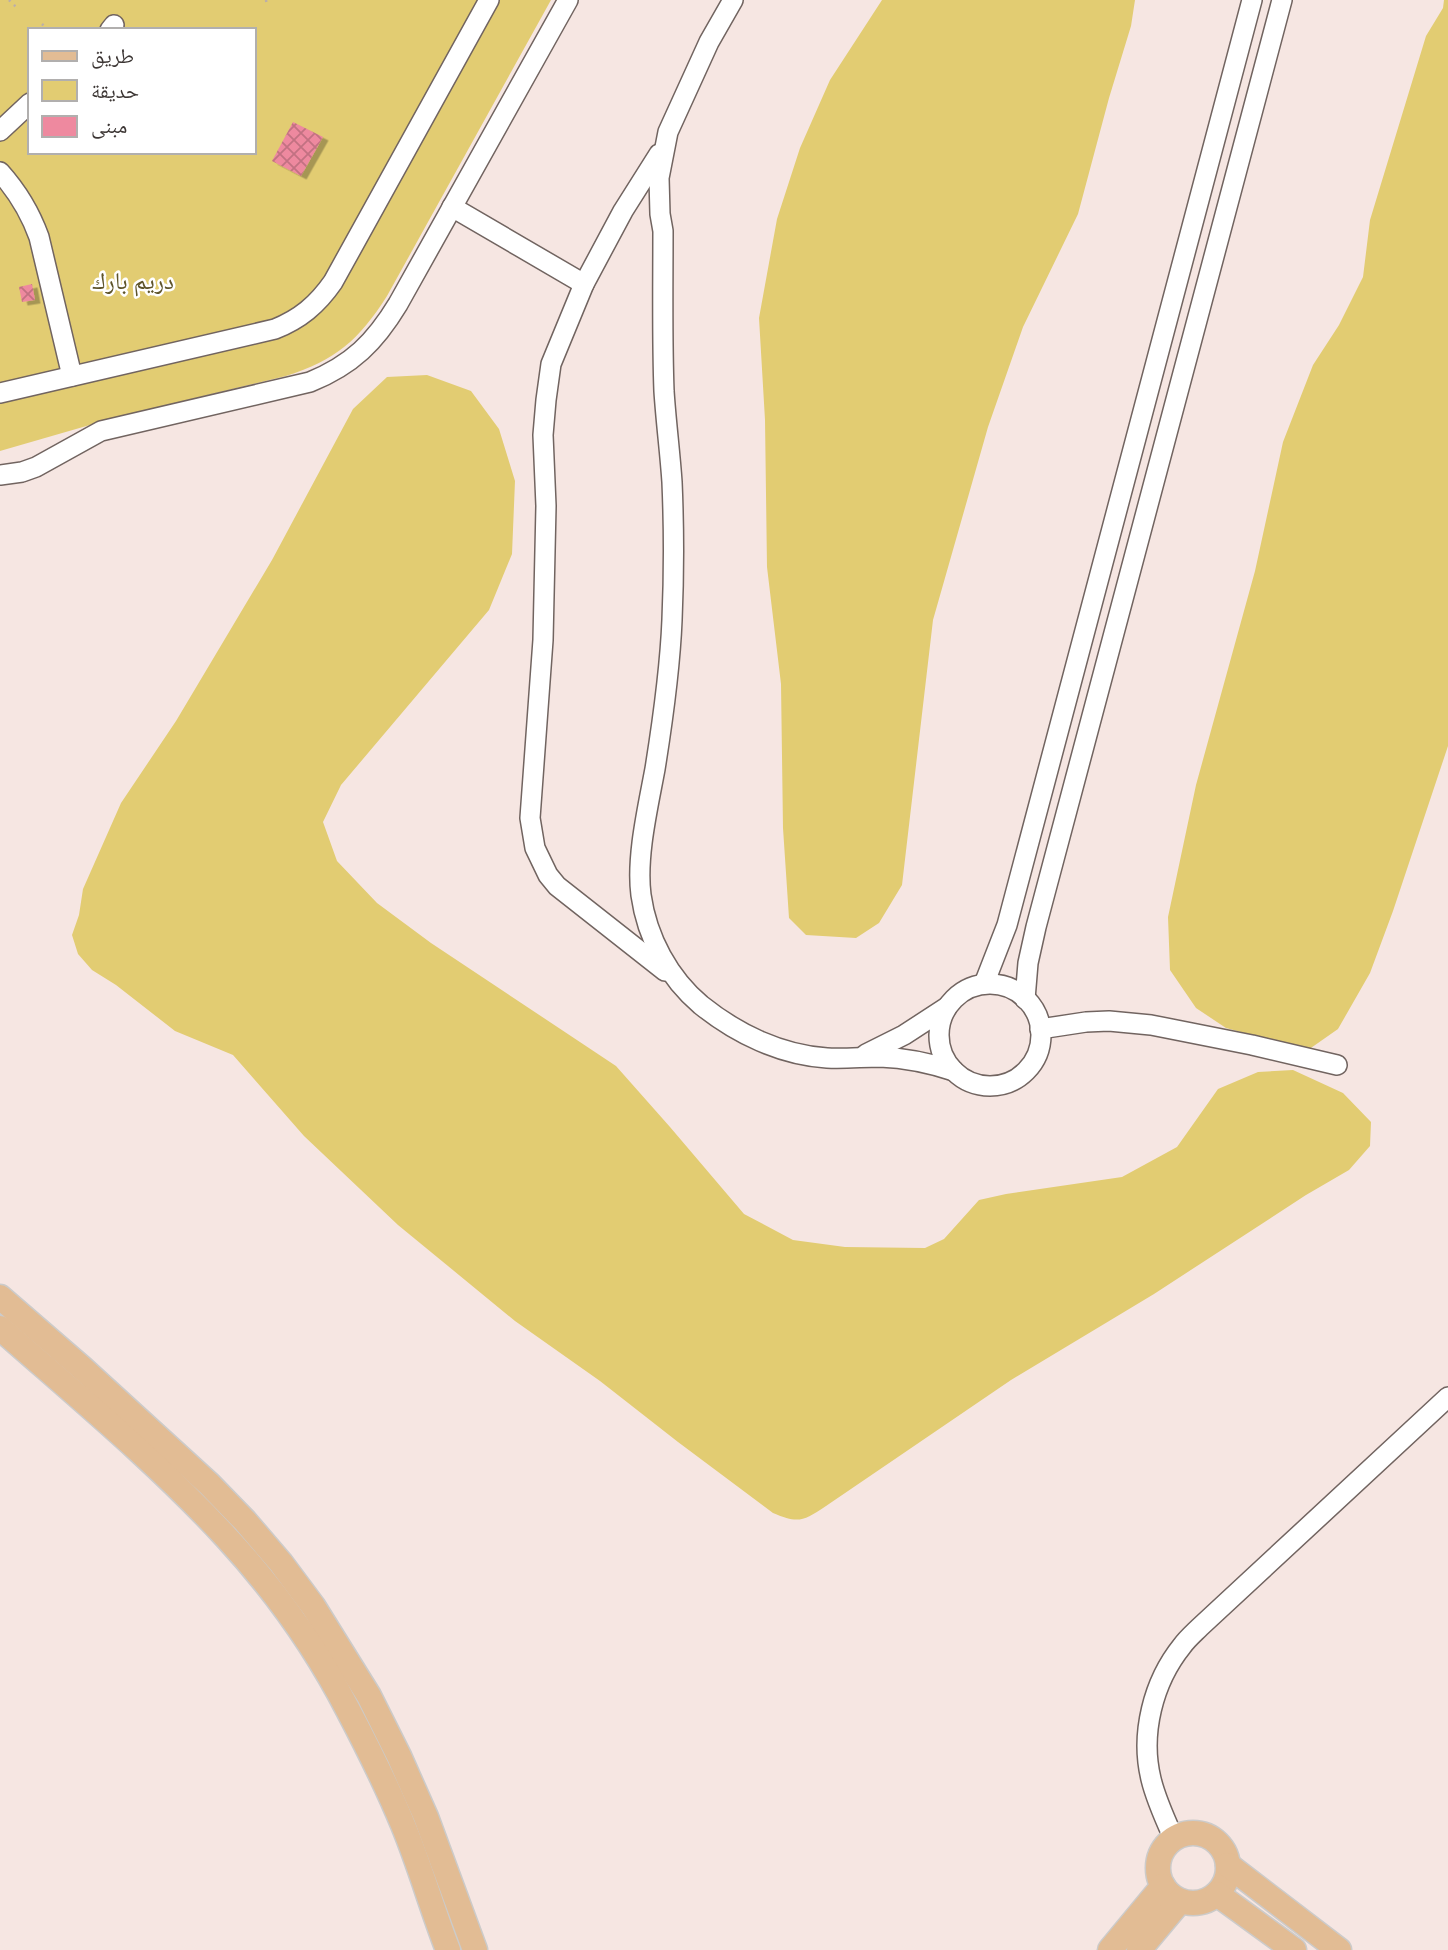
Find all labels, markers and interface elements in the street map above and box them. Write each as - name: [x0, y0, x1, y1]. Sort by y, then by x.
- legend: [28, 28, 256, 154]
- text: طريق: [91, 41, 134, 69]
- text: حديقة: [91, 76, 139, 104]
- text: مبنى: [91, 111, 127, 139]
- park label: دريم بارك: [92, 263, 174, 297]

